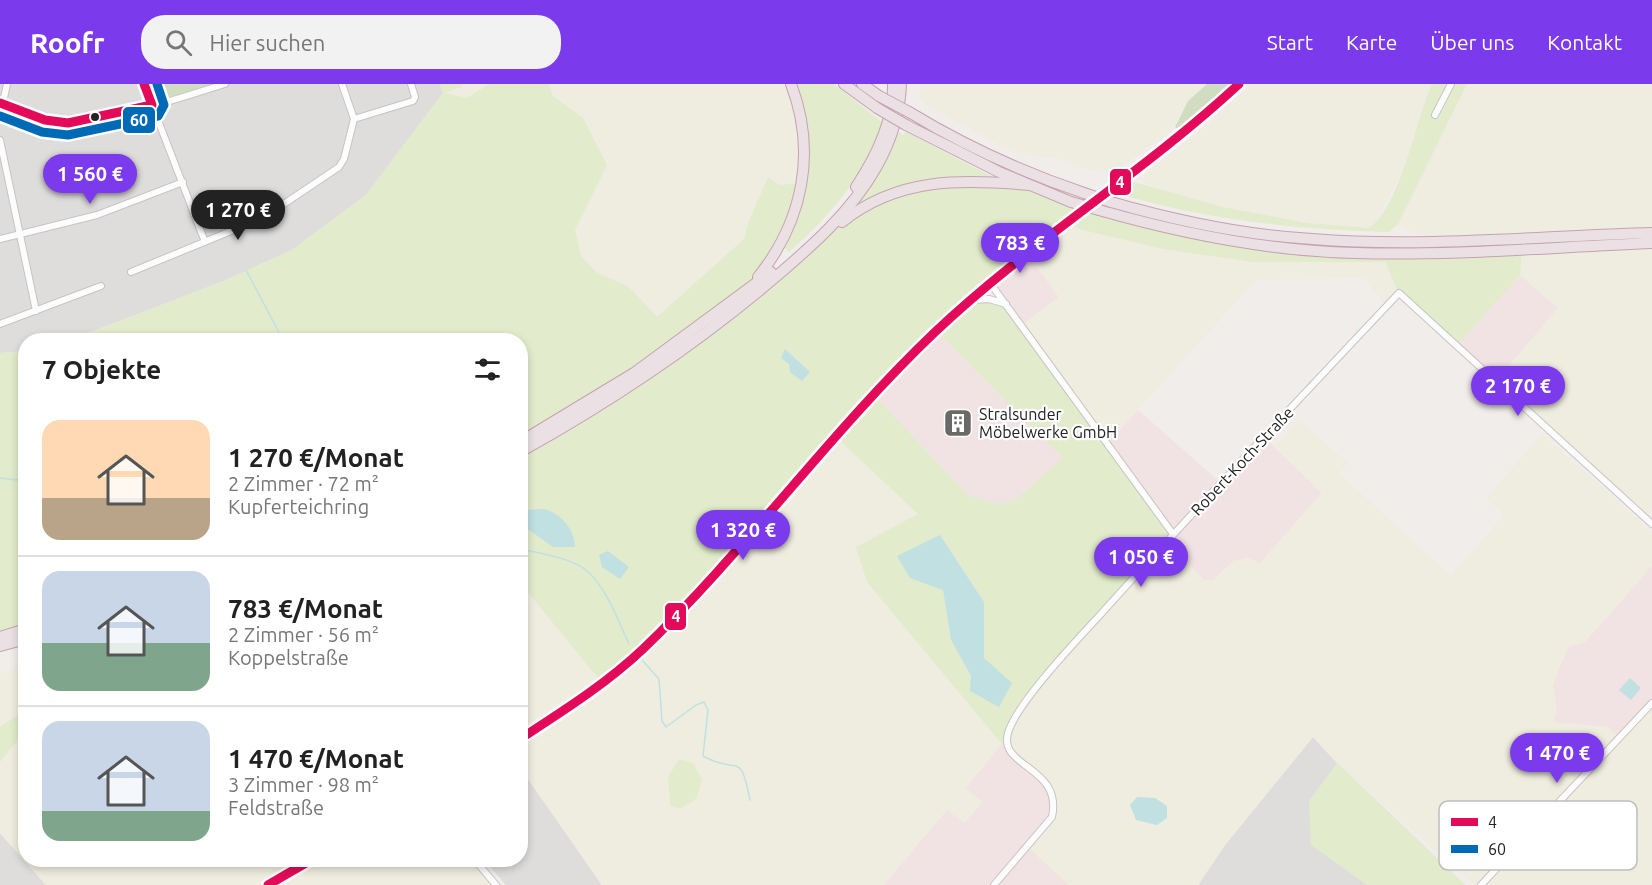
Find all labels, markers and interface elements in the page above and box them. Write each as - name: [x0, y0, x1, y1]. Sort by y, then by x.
- search box: [141, 15, 561, 69]
- icon: search: [162, 26, 195, 59]
- text: Roofr: [30, 27, 105, 58]
- text: Hier suchen: [210, 30, 325, 55]
- text: Start: [1267, 30, 1313, 54]
- text: Karte: [1346, 30, 1397, 54]
- text: Über uns: [1430, 30, 1514, 54]
- text: Kontakt: [1547, 30, 1622, 54]
- line badge: 60: [122, 106, 156, 134]
- unlabelled marker: [89, 111, 101, 123]
- text: 60: [130, 111, 148, 129]
- pin: 1 560 €: [35, 154, 145, 205]
- text: 1 560 €: [57, 162, 123, 185]
- line badge: 4: [1109, 168, 1132, 196]
- text: 4: [1115, 173, 1125, 191]
- pin: 1 270 €: [183, 190, 293, 241]
- text: 1 270 €: [205, 198, 271, 221]
- pin: 783 €: [978, 223, 1062, 274]
- text: 783 €: [995, 231, 1045, 254]
- icon: filters: [471, 353, 504, 386]
- text: 7 Objekte: [42, 355, 161, 384]
- pin: 2 170 €: [1463, 366, 1573, 417]
- text: 2 170 €: [1485, 374, 1551, 397]
- street label: Robert-Koch-Straße: [1187, 403, 1297, 519]
- place label: Stralsunder Möbelwerke GmbH: [979, 405, 1117, 441]
- building icon: Stralsunder Möbelwerke GmbH: [942, 407, 974, 439]
- text: 1 270 €/Monat: [228, 443, 404, 472]
- icon: home: [90, 444, 162, 516]
- text: 2 Zimmer · 72 m²: [228, 472, 379, 495]
- text: Kupferteichring: [228, 495, 369, 518]
- pin: 1 320 €: [688, 510, 798, 561]
- text: 1 320 €: [710, 518, 776, 541]
- pin: 1 050 €: [1086, 537, 1196, 588]
- text: 1 050 €: [1108, 545, 1174, 568]
- text: 783 €/Monat: [228, 594, 383, 623]
- icon: home: [90, 595, 162, 667]
- line badge: 4: [664, 602, 687, 631]
- text: 4: [671, 607, 681, 625]
- text: 2 Zimmer · 56 m²: [228, 623, 379, 646]
- text: Koppelstraße: [228, 646, 349, 669]
- pin: 1 470 €: [1502, 733, 1612, 784]
- text: 1 470 €: [1524, 741, 1590, 764]
- text: 1 470 €/Monat: [228, 744, 404, 773]
- icon: home: [90, 745, 162, 817]
- text: 3 Zimmer · 98 m²: [228, 773, 379, 796]
- text: Feldstraße: [228, 796, 324, 819]
- legend: [1439, 801, 1637, 870]
- text: 4: [1488, 813, 1497, 831]
- text: 60: [1488, 840, 1506, 858]

